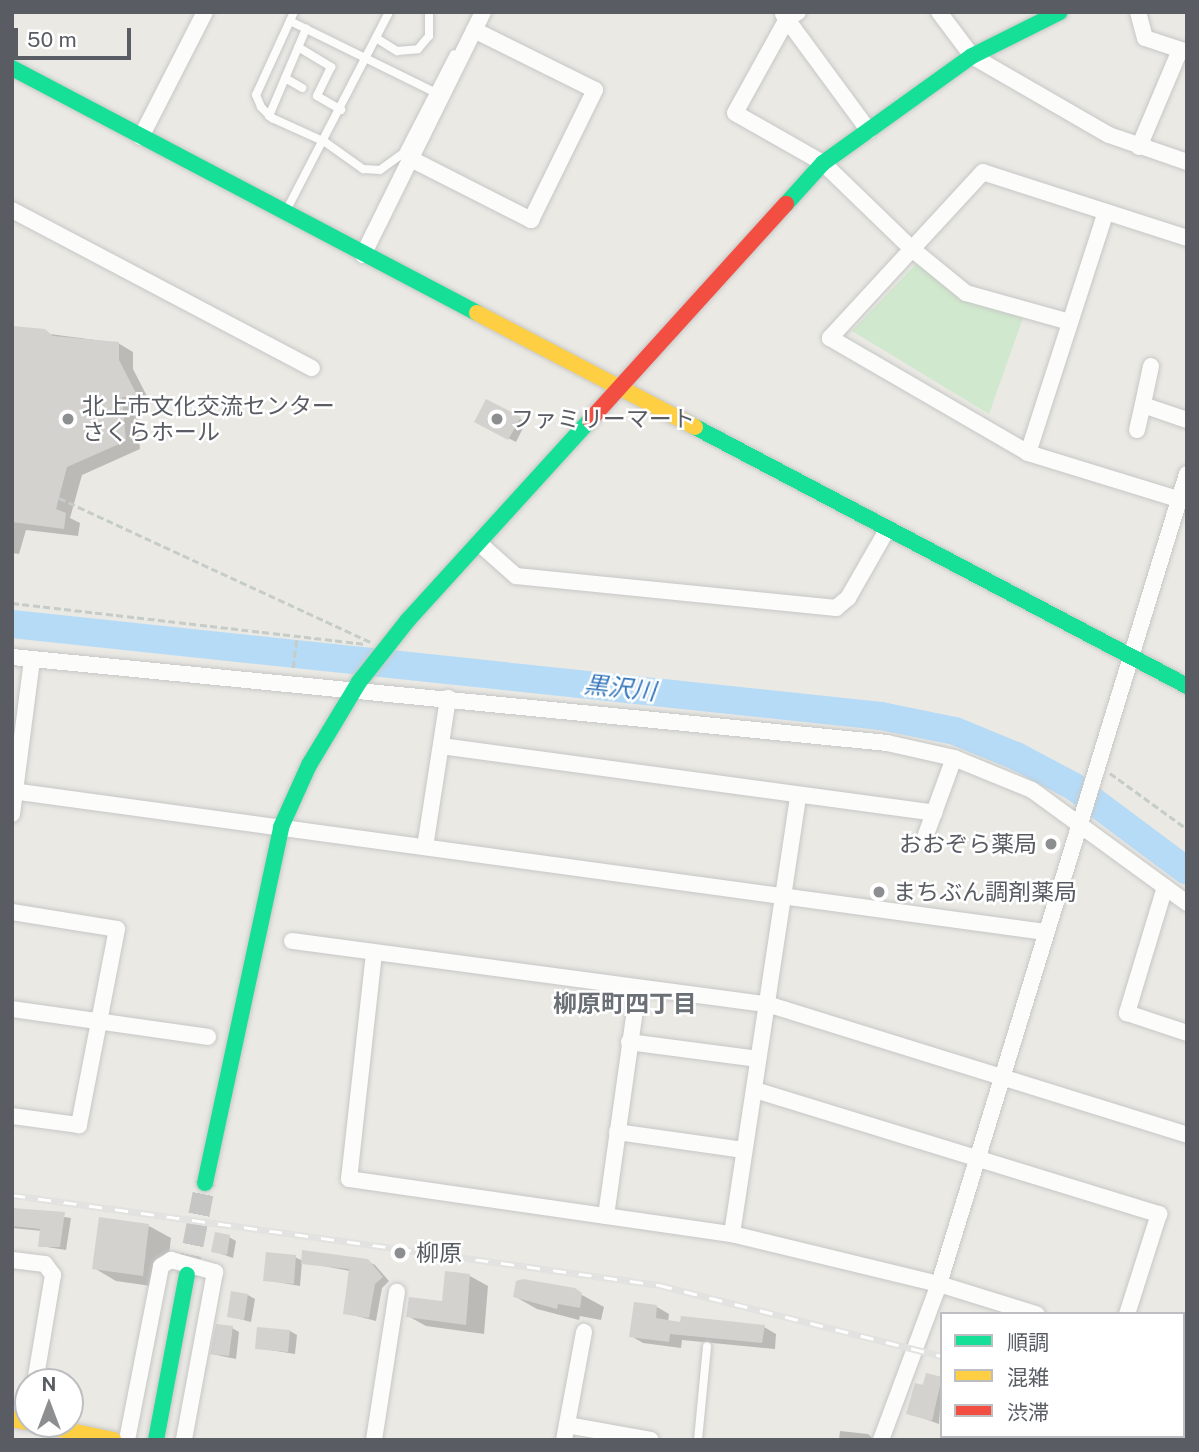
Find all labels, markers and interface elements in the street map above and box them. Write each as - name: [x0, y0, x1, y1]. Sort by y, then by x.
- scale bar: [18, 14, 135, 58]
- text: 50 m: [27, 27, 77, 52]
- place label: 北上市文化交流センター さくらホール: [82, 392, 335, 446]
- place label: ファミリーマート: [511, 405, 695, 433]
- marker: 北上市文化交流センター さくらホール: [60, 411, 76, 427]
- marker: ファミリーマート: [489, 411, 505, 427]
- water label: 黒沢川: [583, 670, 657, 706]
- place label: おおぞら薬局: [899, 830, 1037, 858]
- marker: おおぞら薬局: [1043, 836, 1059, 852]
- place label: まちぶん調剤薬局: [893, 878, 1077, 906]
- marker: まちぶん調剤薬局: [871, 884, 887, 900]
- district label: 柳原町四丁目: [553, 990, 697, 1018]
- place label: 柳原: [416, 1239, 462, 1267]
- marker: 柳原: [390, 1243, 410, 1263]
- legend: [940, 1312, 1185, 1438]
- text: 順調: [1007, 1330, 1049, 1355]
- text: 混雑: [1007, 1365, 1049, 1390]
- north arrow: [14, 1368, 84, 1438]
- text: N: [42, 1373, 56, 1395]
- text: 渋滞: [1007, 1400, 1049, 1425]

